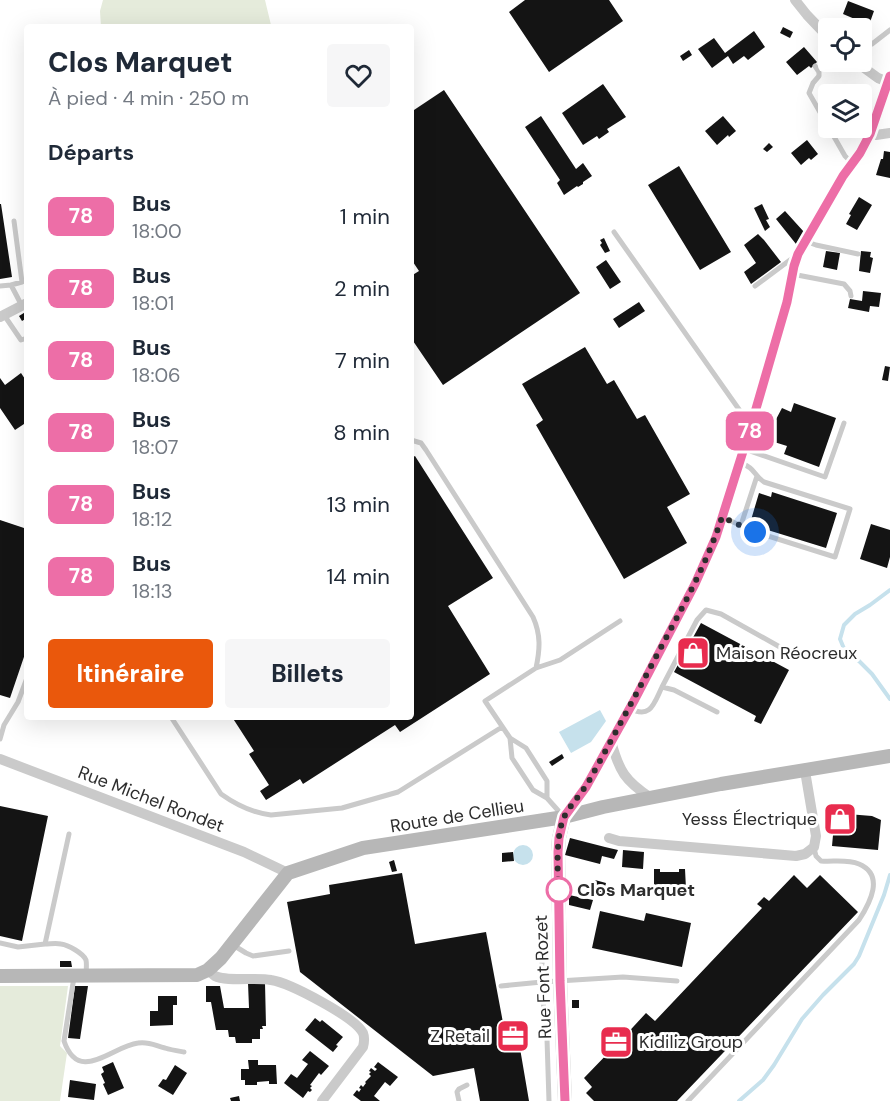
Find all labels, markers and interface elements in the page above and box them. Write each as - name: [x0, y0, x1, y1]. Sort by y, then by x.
- map controls: [818, 18, 872, 138]
- button: locate: [818, 18, 872, 72]
- text: Clos Marquet: [48, 44, 233, 81]
- button: heart: [327, 44, 390, 107]
- button: layers: [818, 84, 872, 138]
- text: À pied · 4 min · 250 m: [48, 85, 249, 111]
- text: Départs: [48, 138, 134, 167]
- text: Bus: [132, 189, 171, 218]
- text: 78: [69, 202, 93, 230]
- text: 1 min: [340, 202, 390, 231]
- text: 18:00: [132, 218, 182, 244]
- text: Bus: [132, 261, 171, 290]
- text: 78: [69, 274, 93, 302]
- text: 2 min: [334, 274, 390, 303]
- text: 18:01: [132, 290, 174, 316]
- text: Bus: [132, 333, 171, 362]
- text: 78: [69, 346, 93, 374]
- text: 7 min: [335, 346, 390, 375]
- text: 18:06: [132, 362, 181, 388]
- text: Bus: [132, 405, 171, 434]
- line badge: 78: [723, 412, 777, 450]
- text: 78: [738, 417, 762, 445]
- text: 78: [69, 418, 93, 446]
- text: 8 min: [333, 418, 390, 447]
- text: 18:07: [132, 434, 179, 460]
- text: Bus: [132, 477, 171, 506]
- text: 78: [69, 490, 93, 518]
- text: 13 min: [327, 490, 390, 519]
- text: 18:12: [132, 506, 172, 532]
- your location: [740, 517, 770, 547]
- text: Bus: [132, 549, 171, 578]
- text: 78: [69, 562, 93, 590]
- text: 14 min: [326, 562, 390, 591]
- text: 18:13: [132, 578, 173, 604]
- shop icon: Maison Réocreux: [675, 635, 711, 671]
- button: Itinéraire: [48, 639, 213, 708]
- button: Billets: [225, 639, 390, 708]
- place label: Maison Réocreux: [716, 641, 857, 665]
- street label: Rue Michel Rondet: [75, 760, 227, 838]
- street label: Route de Cellieu: [388, 794, 526, 838]
- shop icon: Yesss Électrique: [822, 801, 858, 837]
- place label: Yesss Électrique: [682, 807, 817, 831]
- marker: Clos Marquet: [546, 877, 572, 903]
- place label: Clos Marquet: [577, 878, 695, 902]
- street label: Rue Font Rozet: [529, 915, 557, 1039]
- office icon: Z Retail: [495, 1018, 531, 1054]
- place label: Z Retail: [430, 1024, 490, 1048]
- office icon: Kidiliz Group: [598, 1024, 634, 1060]
- place label: Kidiliz Group: [639, 1030, 743, 1054]

